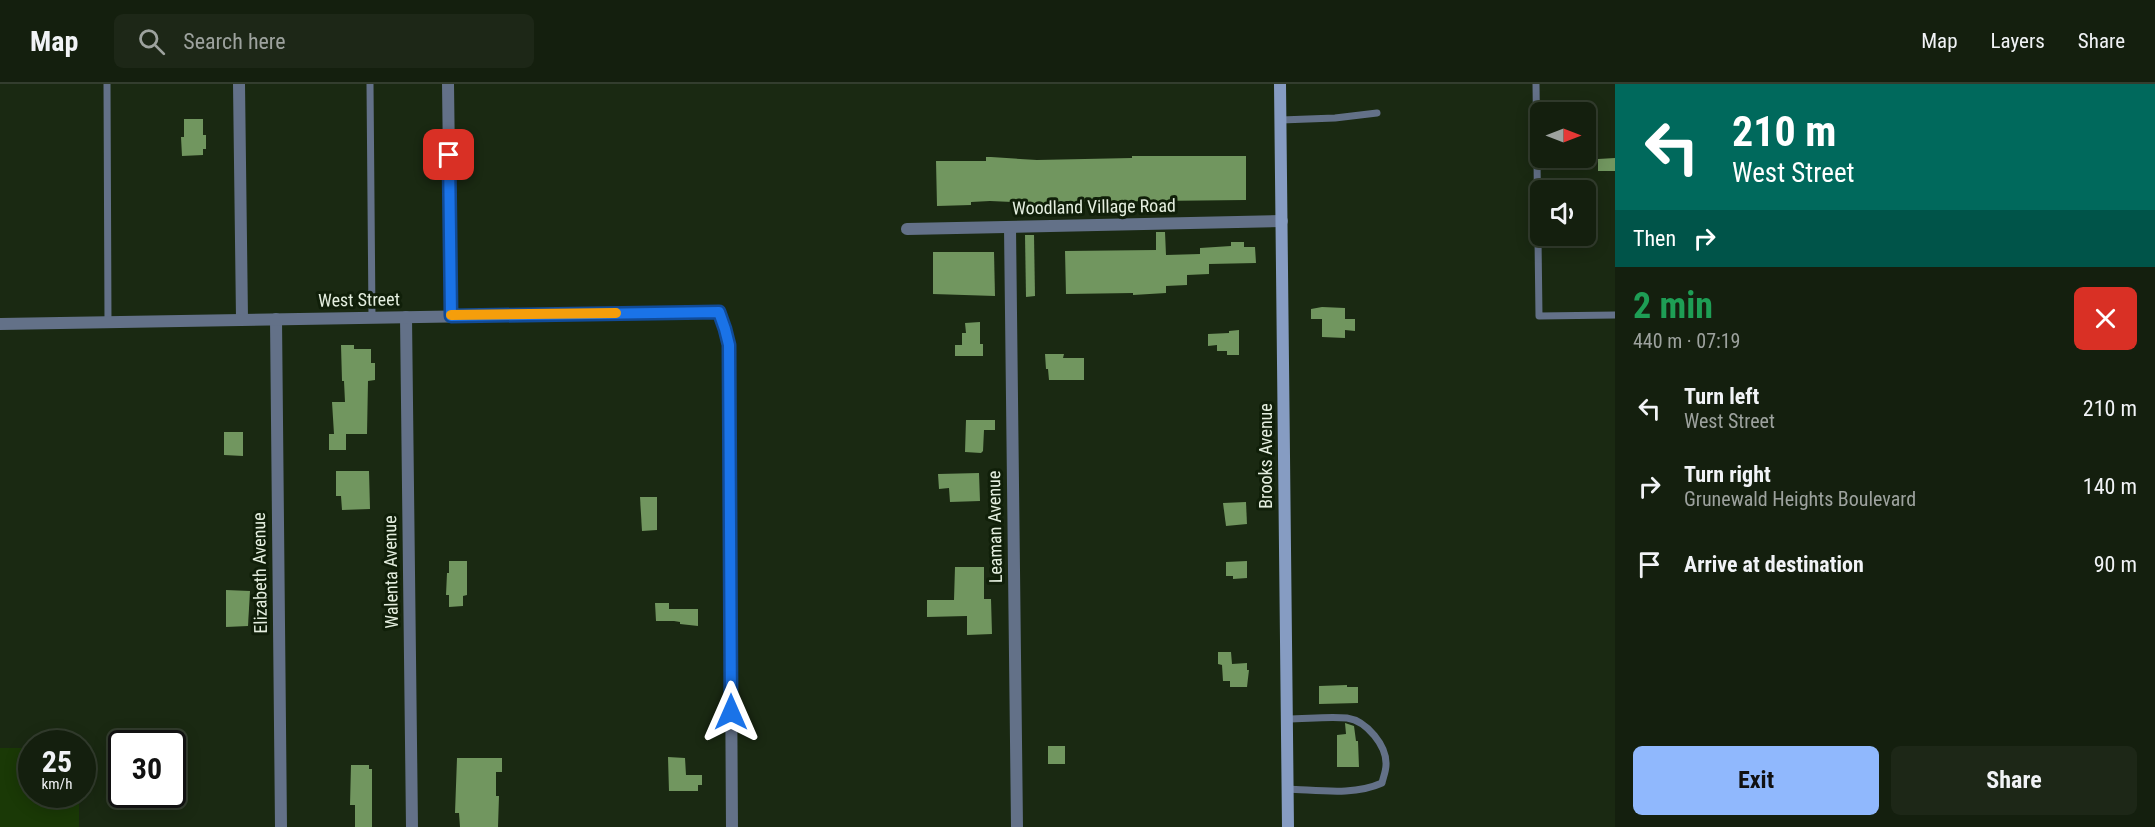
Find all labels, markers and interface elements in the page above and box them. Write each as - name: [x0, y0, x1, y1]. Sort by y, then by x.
- search box: [114, 14, 534, 68]
- text: Map: [30, 25, 78, 58]
- icon: search: [135, 25, 168, 58]
- text: Search here: [183, 29, 286, 54]
- text: Map: [1921, 29, 1958, 53]
- text: Layers: [1991, 29, 2045, 53]
- text: Share: [2078, 29, 2125, 53]
- north arrow: [1530, 102, 1596, 168]
- map controls: [1530, 102, 1596, 246]
- text: 210 m: [1732, 107, 1837, 156]
- icon: left: [1633, 108, 1711, 186]
- pin: [423, 129, 474, 180]
- icon: arrive: [432, 138, 465, 171]
- text: West Street: [1732, 157, 1855, 189]
- button: sound: [1530, 180, 1596, 246]
- street label: Woodland Village Road: [1012, 195, 1176, 218]
- icon: right: [1688, 222, 1721, 255]
- text: Then: [1633, 226, 1676, 251]
- text: 2 min: [1633, 285, 1713, 327]
- button: close: [2074, 287, 2137, 350]
- street label: West Street: [318, 288, 400, 311]
- text: 440 m · 07:19: [1633, 329, 1740, 353]
- text: Turn left: [1684, 384, 1759, 409]
- icon: left: [1633, 392, 1666, 425]
- text: 210 m: [2083, 396, 2137, 421]
- street label: Brooks Avenue: [1255, 403, 1276, 509]
- text: West Street: [1684, 409, 1775, 433]
- text: Turn right: [1684, 462, 1771, 487]
- icon: right: [1633, 470, 1666, 503]
- street label: Leaman Avenue: [983, 471, 1006, 583]
- text: 140 m: [2083, 474, 2137, 499]
- text: Grunewald Heights Boulevard: [1684, 487, 1916, 511]
- street label: Elizabeth Avenue: [248, 512, 271, 634]
- street label: Walenta Avenue: [379, 515, 402, 629]
- icon: arrive: [1633, 548, 1666, 581]
- text: Arrive at destination: [1684, 552, 1864, 577]
- text: 90 m: [2094, 552, 2137, 577]
- position arrow: [699, 680, 763, 744]
- speed limit sign: 30: [108, 730, 186, 808]
- text: 25: [42, 744, 72, 779]
- button: Exit: [1633, 746, 1879, 815]
- button: Share: [1891, 746, 2137, 815]
- text: km/h: [42, 775, 72, 793]

